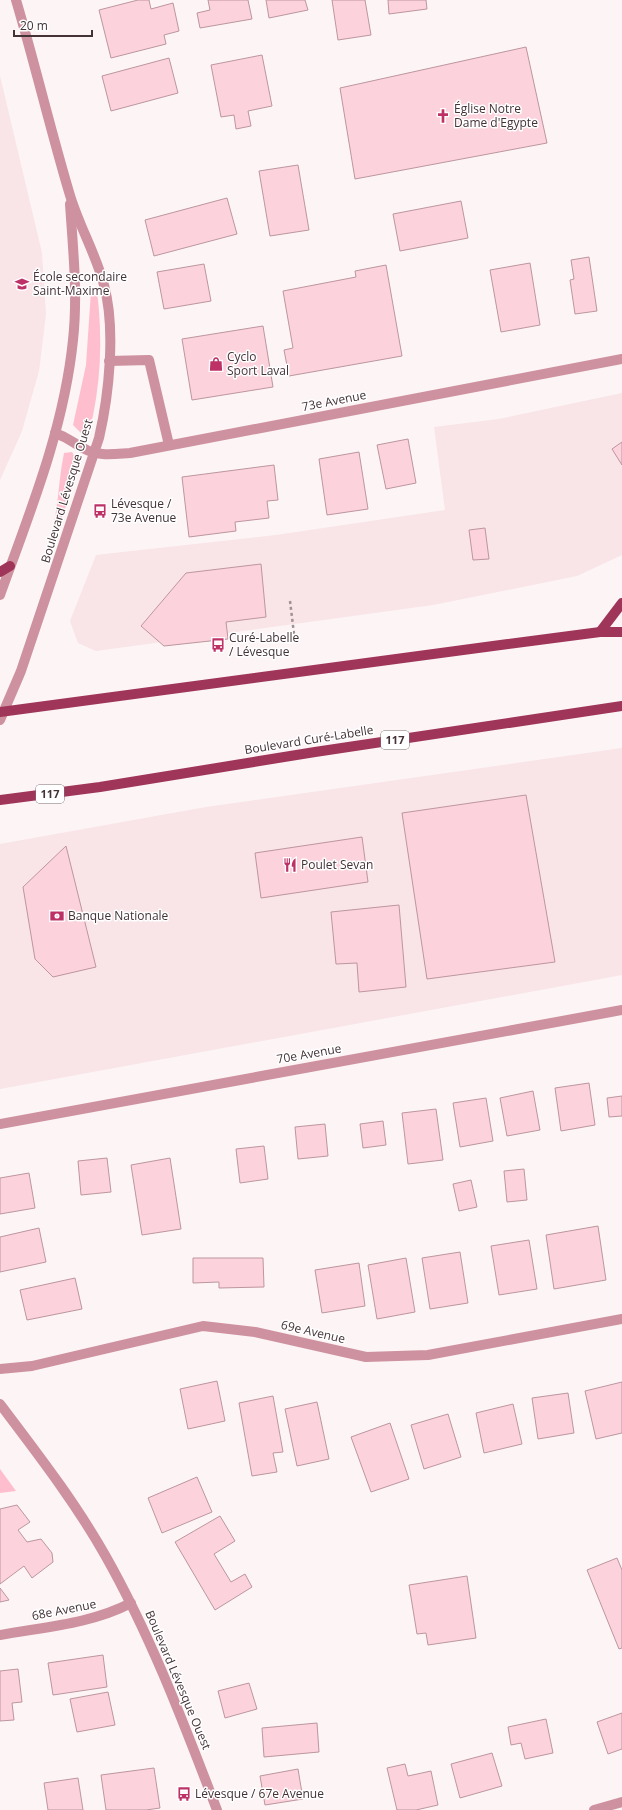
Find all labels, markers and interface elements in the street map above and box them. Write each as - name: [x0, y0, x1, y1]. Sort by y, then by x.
- scale bar: [14, 12, 92, 38]
- text: 20 m: [20, 17, 48, 34]
- place label: Église Notre Dame d'Egypte: [454, 100, 538, 131]
- church icon: Église Notre Dame d'Egypte: [435, 108, 451, 124]
- place label: École secondaire Saint-Maxime: [33, 268, 127, 299]
- school or university icon: École secondaire Saint-Maxime: [14, 276, 30, 292]
- place label: Cyclo Sport Laval: [227, 348, 289, 379]
- shop icon: Cyclo Sport Laval: [208, 356, 224, 372]
- street label: 73e Avenue: [300, 386, 368, 415]
- street label: Boulevard Lévesque Ouest: [37, 417, 97, 565]
- place label: Lévesque / 73e Avenue: [111, 495, 177, 526]
- bus stop icon: Lévesque / 73e Avenue: [92, 503, 108, 519]
- place label: Curé-Labelle / Lévesque: [229, 629, 299, 660]
- bus stop icon: Curé-Labelle / Lévesque: [210, 637, 226, 653]
- street label: Boulevard Curé-Labelle: [243, 721, 375, 758]
- road number: 117: [381, 731, 409, 749]
- road number: 117: [36, 785, 64, 803]
- place label: Poulet Sevan: [301, 856, 373, 873]
- restaurant icon: Poulet Sevan: [282, 857, 298, 873]
- place label: Banque Nationale: [68, 907, 169, 924]
- bank icon: Banque Nationale: [49, 908, 65, 924]
- street label: 70e Avenue: [275, 1039, 343, 1068]
- street label: 69e Avenue: [279, 1316, 347, 1347]
- street label: 68e Avenue: [30, 1595, 98, 1624]
- street label: Boulevard Lévesque Ouest: [141, 1608, 216, 1752]
- place label: Lévesque / 67e Avenue: [195, 1785, 324, 1802]
- bus stop icon: Lévesque / 67e Avenue: [176, 1786, 192, 1802]

